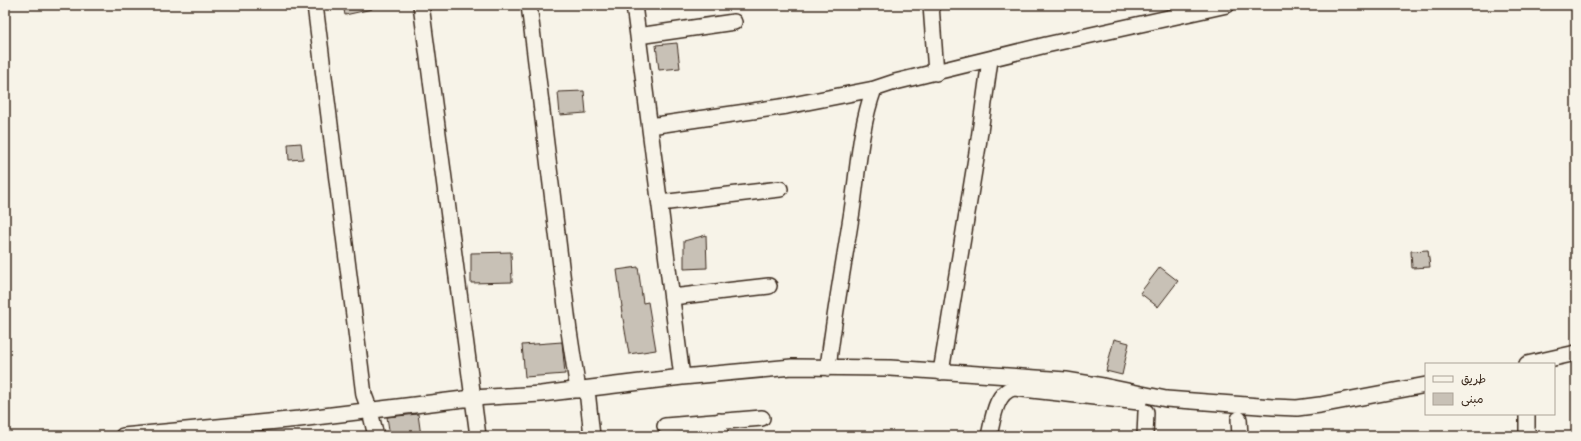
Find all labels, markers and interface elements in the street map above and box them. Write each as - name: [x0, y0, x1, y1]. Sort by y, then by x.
- legend: [1425, 363, 1555, 415]
- text: طريق: [1461, 370, 1486, 387]
- text: مبنى: [1461, 390, 1484, 407]

